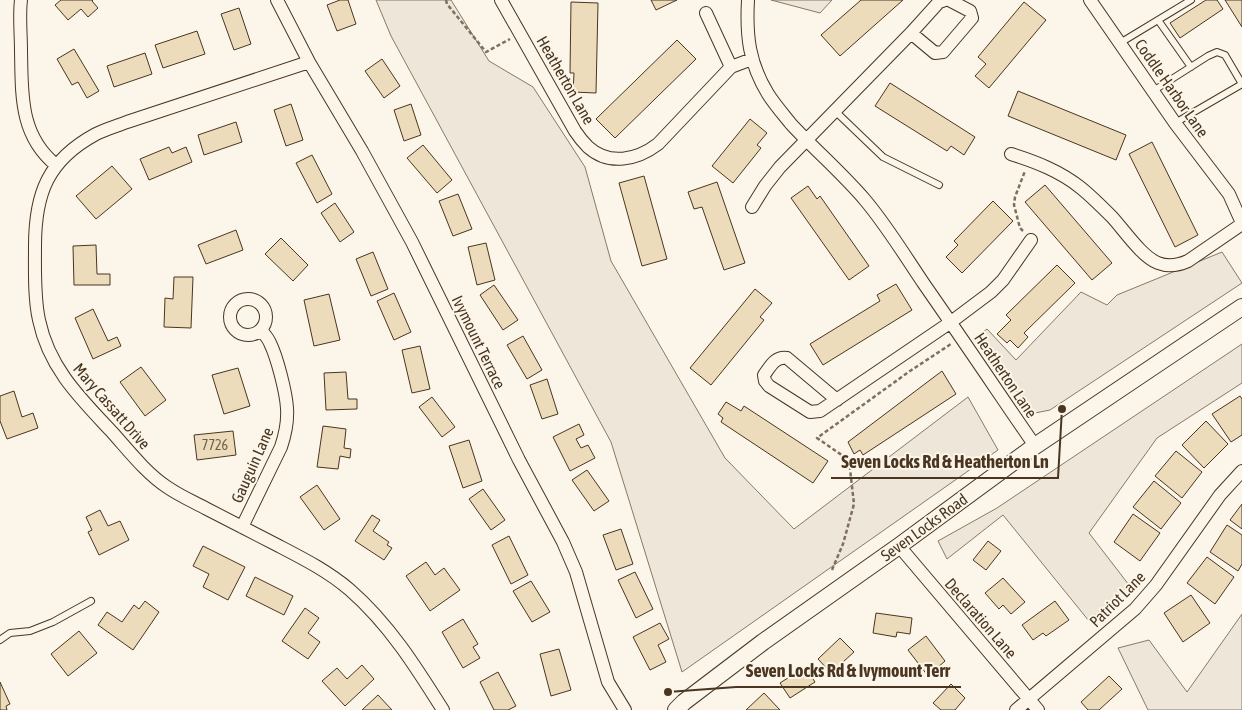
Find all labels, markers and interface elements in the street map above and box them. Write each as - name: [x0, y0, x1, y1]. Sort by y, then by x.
- street label: Heatherton Lane: [534, 33, 598, 127]
- street label: Coddle Harbor Lane: [1131, 36, 1213, 140]
- street label: Ivymount Terrace: [448, 292, 509, 392]
- street label: Heatherton Lane: [971, 329, 1041, 421]
- street label: Mary Cassatt Drive: [69, 360, 154, 453]
- street label: Gauguin Lane: [227, 425, 278, 506]
- house number: 7726: [202, 437, 229, 453]
- callout: Seven Locks Rd & Heatherton Ln: [831, 445, 1058, 478]
- text: Seven Locks Rd & Heatherton Ln: [841, 451, 1049, 472]
- street label: Seven Locks Road: [877, 490, 971, 564]
- street label: Patriot Lane: [1086, 568, 1148, 630]
- street label: Declaration Lane: [941, 574, 1021, 662]
- callout: Seven Locks Rd & Ivymount Terr: [736, 654, 961, 687]
- text: Seven Locks Rd & Ivymount Terr: [746, 660, 951, 681]

